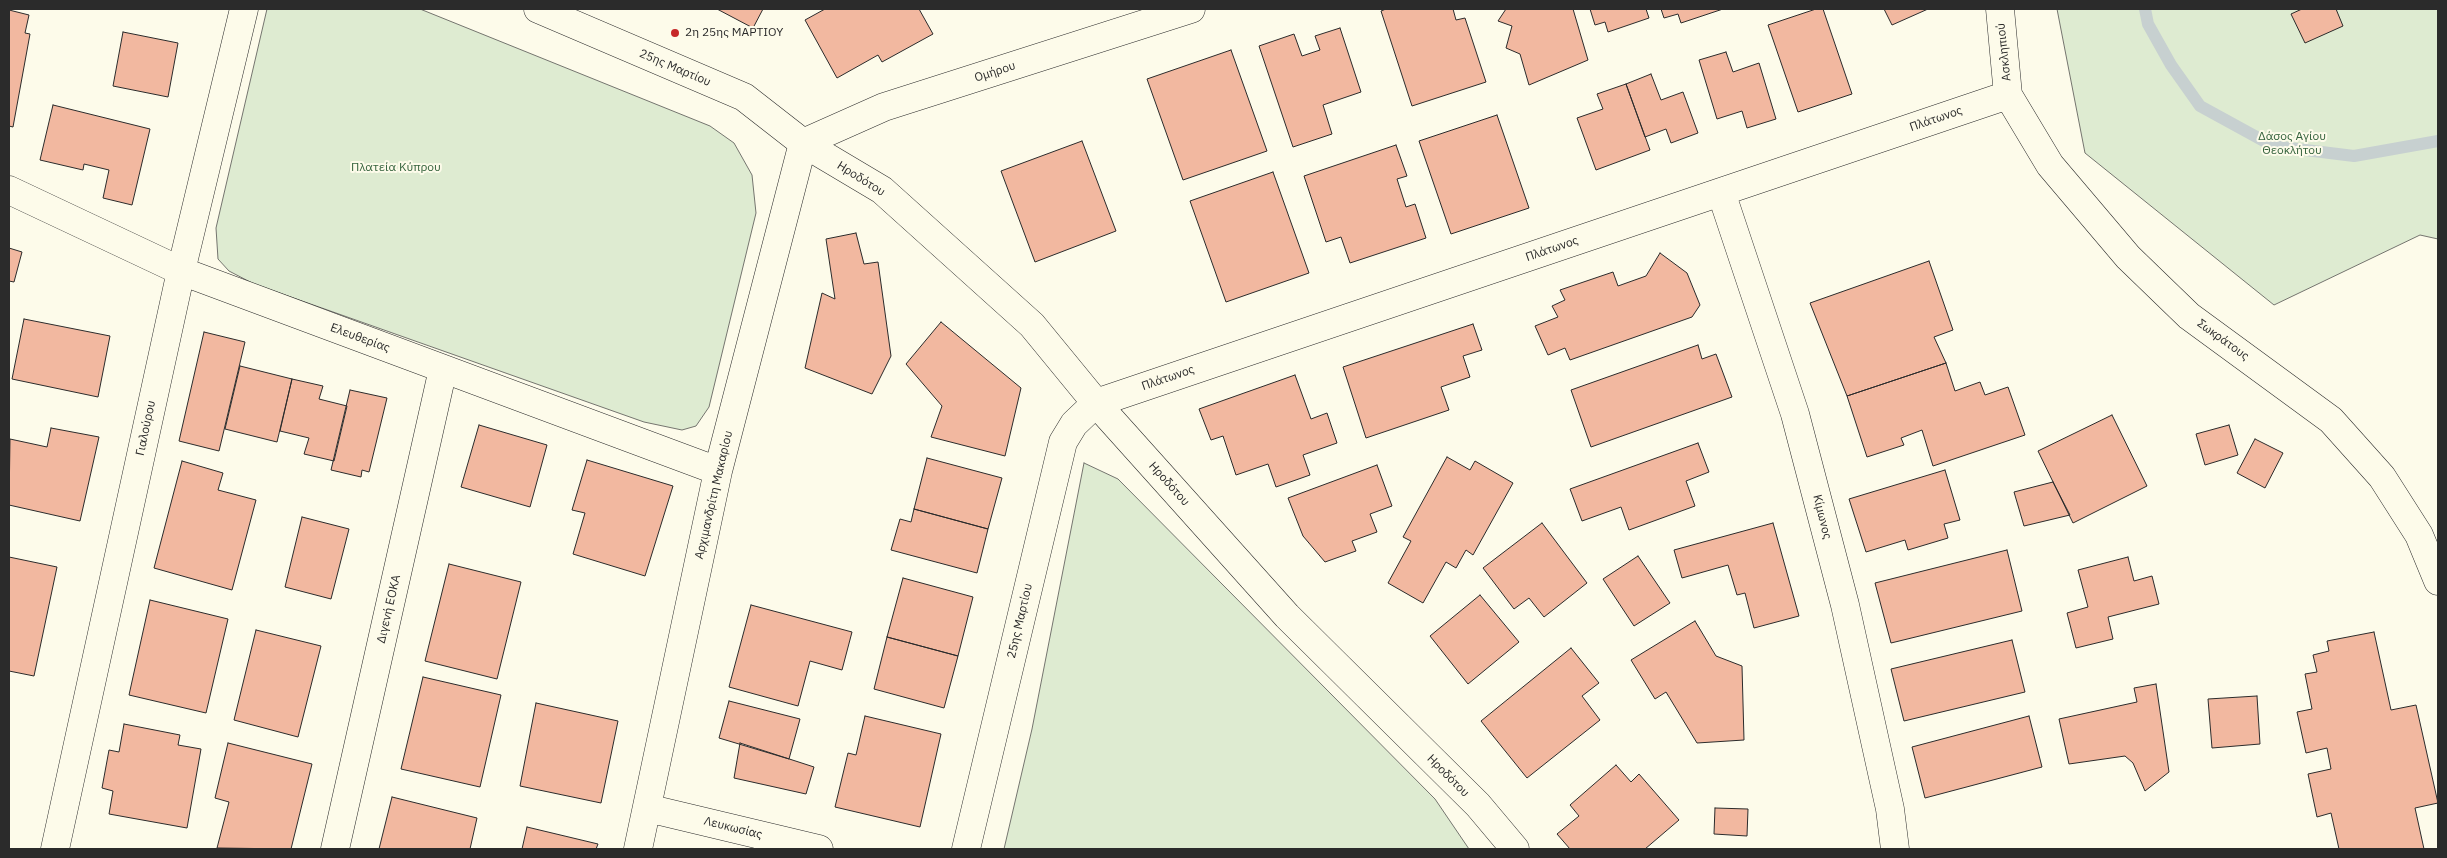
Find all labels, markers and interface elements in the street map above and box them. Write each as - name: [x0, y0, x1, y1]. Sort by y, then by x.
- street label: Ασκληπιού: [1994, 22, 2014, 82]
- place label: 2η 25ης ΜΑΡΤΙΟΥ: [685, 26, 783, 40]
- marker: 2η 25ης ΜΑΡΤΙΟΥ: [669, 27, 681, 39]
- street label: 25ης Μαρτίου: [637, 46, 713, 90]
- street label: Ομήρου: [973, 59, 1017, 85]
- street label: Πλάτωνος: [1908, 103, 1964, 135]
- park label: Δάσος Αγίου Θεοκλήτου: [2258, 130, 2326, 158]
- street label: Ηροδότου: [834, 159, 888, 199]
- park label: Πλατεία Κύπρου: [351, 161, 441, 175]
- street label: Πλάτωνος: [1524, 233, 1580, 265]
- street label: Σωκράτους: [2194, 316, 2252, 364]
- street label: Ελευθερίας: [328, 321, 392, 355]
- street label: Πλάτωνος: [1140, 362, 1196, 394]
- street label: Γιαλούρου: [133, 399, 159, 457]
- street label: Αρχιμανδρίτη Μακαρίου: [692, 429, 736, 561]
- street label: Ηροδότου: [1146, 459, 1192, 509]
- street label: Κίμωνος: [1810, 493, 1834, 541]
- street label: Διγενή ΕΟΚΑ: [374, 573, 404, 645]
- street label: 25ης Μαρτίου: [1004, 582, 1036, 660]
- street label: Ηροδότου: [1424, 752, 1472, 800]
- street label: Λευκωσίας: [702, 814, 764, 842]

